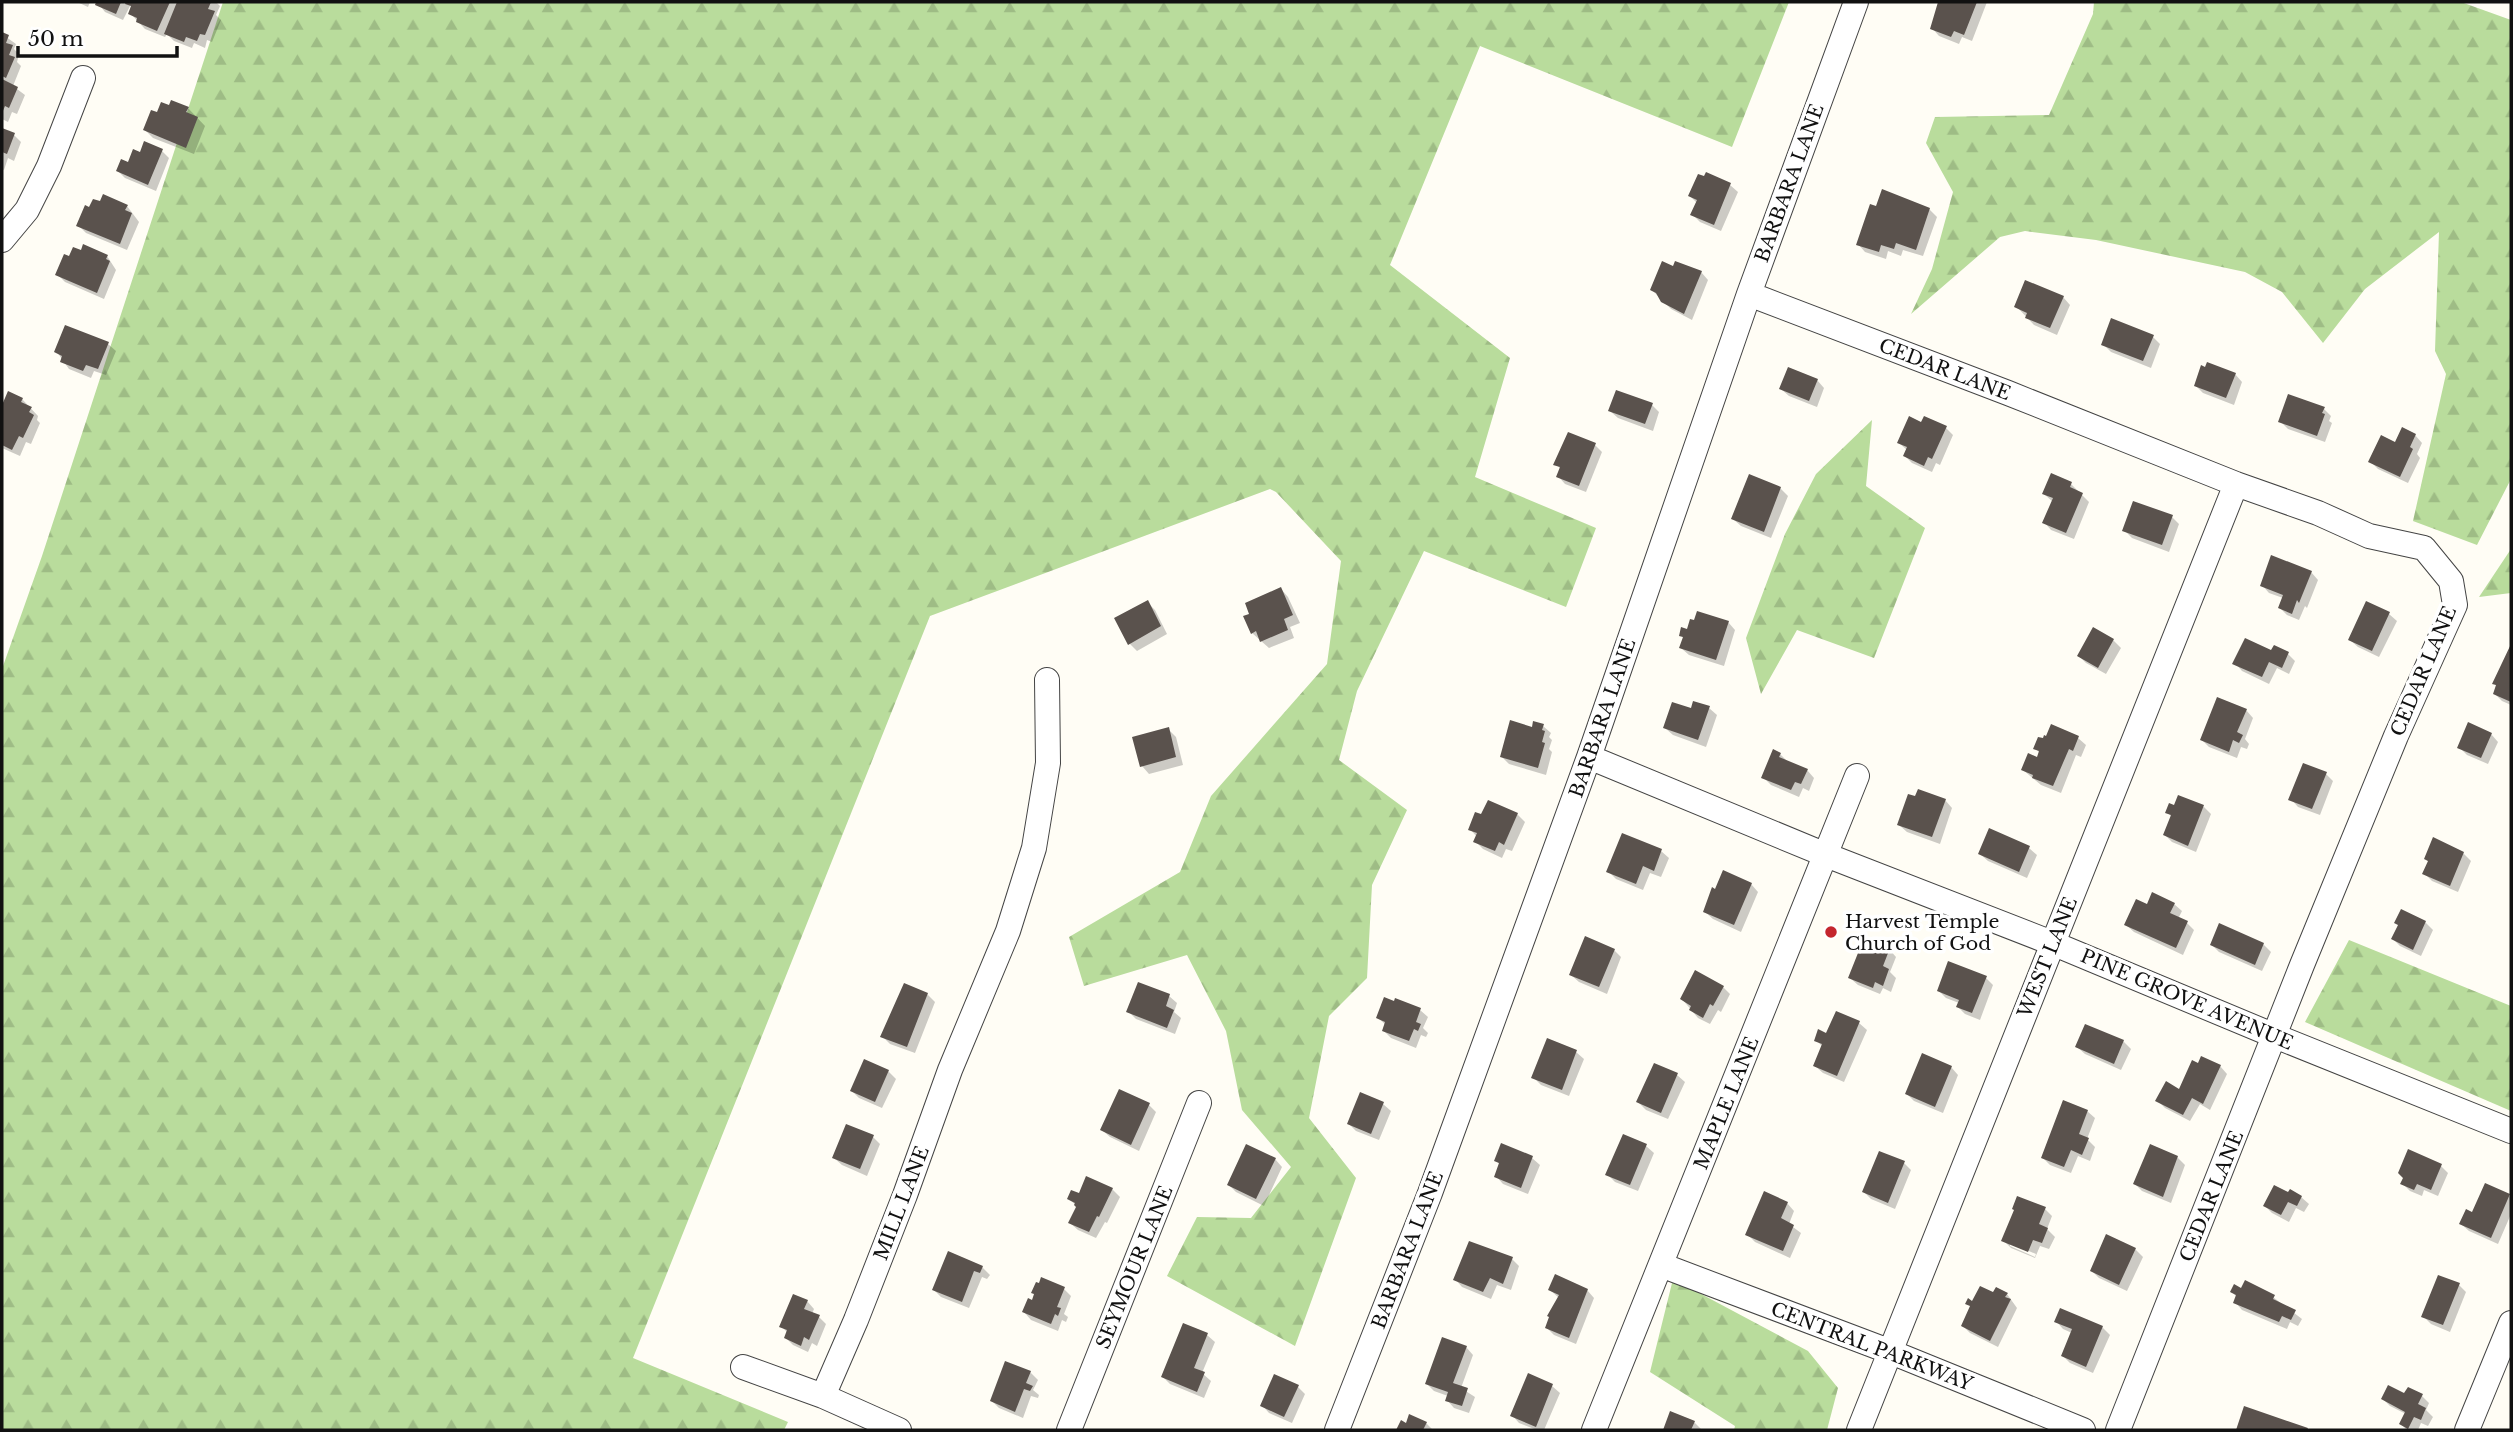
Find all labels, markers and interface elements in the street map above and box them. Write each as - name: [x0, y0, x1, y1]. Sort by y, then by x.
- scale bar: [18, 14, 177, 58]
- text: 50 m: [28, 26, 84, 52]
- street label: BARBARA LANE: [1750, 101, 1829, 265]
- street label: CEDAR LANE: [1876, 334, 2014, 405]
- street label: CEDAR LANE: [2386, 603, 2461, 740]
- street label: BARBARA LANE: [1564, 636, 1640, 801]
- street label: WEST LANE: [2012, 894, 2082, 1022]
- place label: Harvest Temple Church of God: [1845, 910, 1999, 955]
- marker: Harvest Temple Church of God: [1823, 924, 1839, 940]
- street label: PINE GROVE AVENUE: [2077, 944, 2296, 1055]
- street label: MAPLE LANE: [1689, 1034, 1764, 1173]
- street label: CEDAR LANE: [2175, 1127, 2248, 1265]
- street label: MILL LANE: [869, 1143, 934, 1264]
- street label: BARBARA LANE: [1367, 1168, 1448, 1332]
- street label: SEYMOUR LANE: [1091, 1182, 1178, 1352]
- street label: CENTRAL PARKWAY: [1768, 1297, 1976, 1396]

